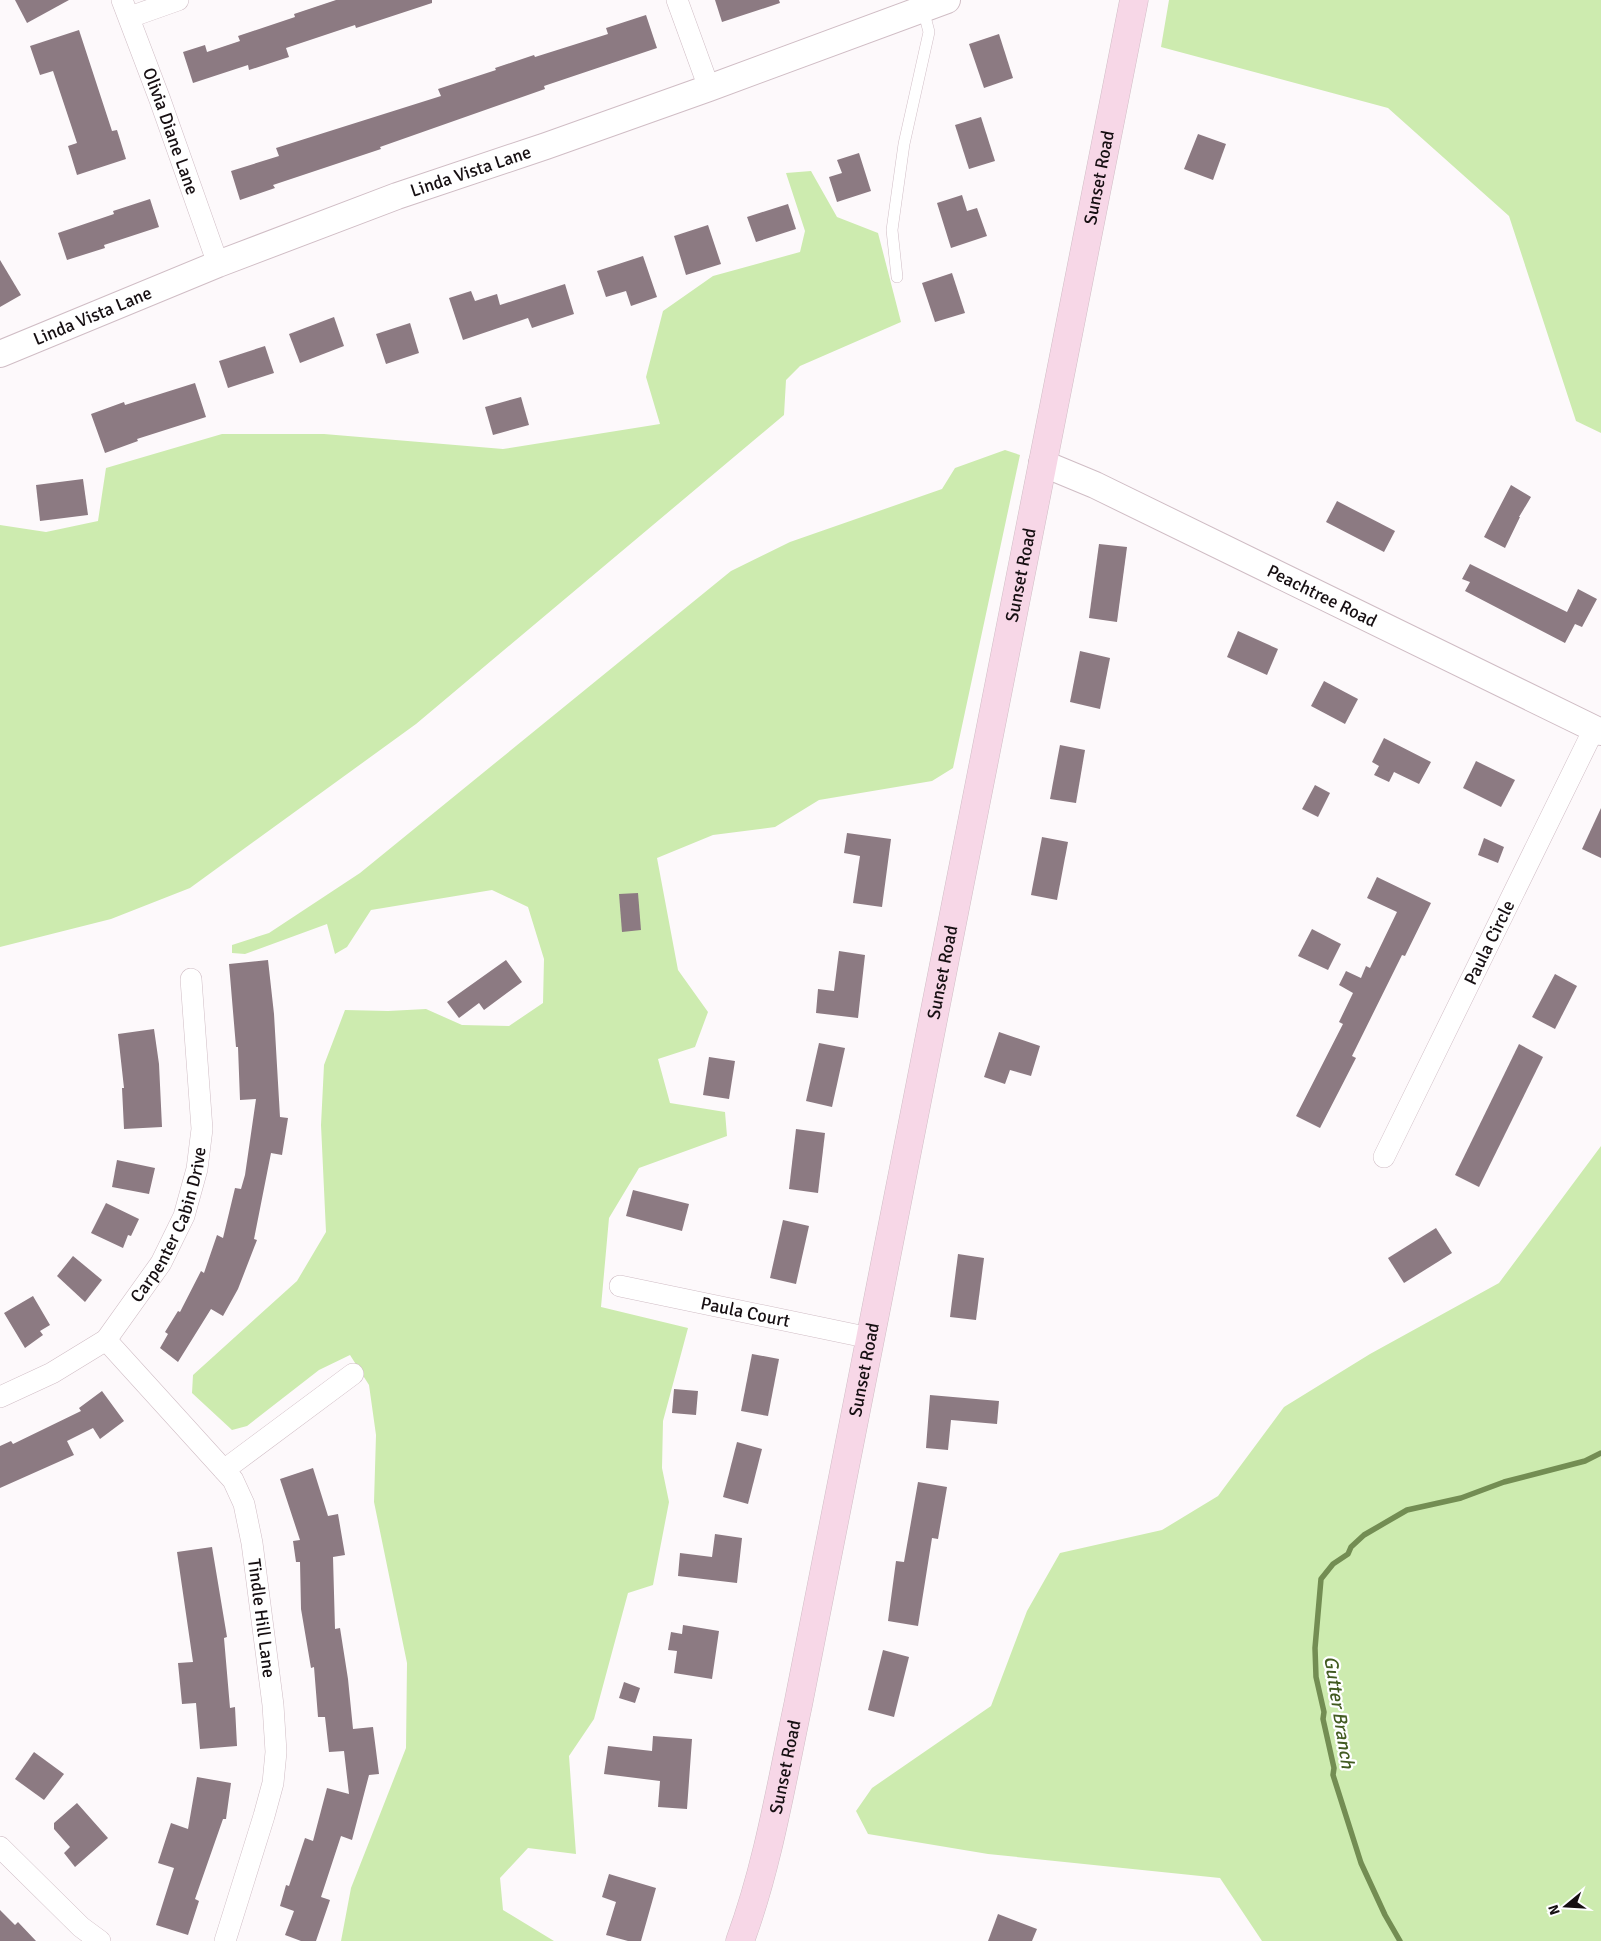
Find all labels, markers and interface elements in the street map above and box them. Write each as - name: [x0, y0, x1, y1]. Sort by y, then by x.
- street label: Olivia Diane Lane: [138, 65, 204, 198]
- street label: Sunset Road: [1079, 129, 1119, 227]
- street label: Linda Vista Lane: [407, 141, 534, 202]
- street label: Linda Vista Lane: [30, 282, 155, 350]
- street label: Sunset Road: [1001, 526, 1041, 624]
- street label: Peachtree Road: [1264, 560, 1380, 632]
- street label: Paula Circle: [1459, 896, 1519, 989]
- street label: Sunset Road: [922, 923, 962, 1021]
- street label: Carpenter Cabin Drive: [125, 1146, 211, 1307]
- street label: Paula Court: [699, 1292, 792, 1332]
- street label: Sunset Road: [844, 1321, 884, 1419]
- street label: Tindle Hill Lane: [243, 1557, 280, 1679]
- water label: Gutter Branch: [1318, 1654, 1360, 1771]
- street label: Sunset Road: [765, 1718, 806, 1816]
- north arrow: [1541, 1881, 1591, 1931]
- text: N: [1545, 1903, 1564, 1917]

